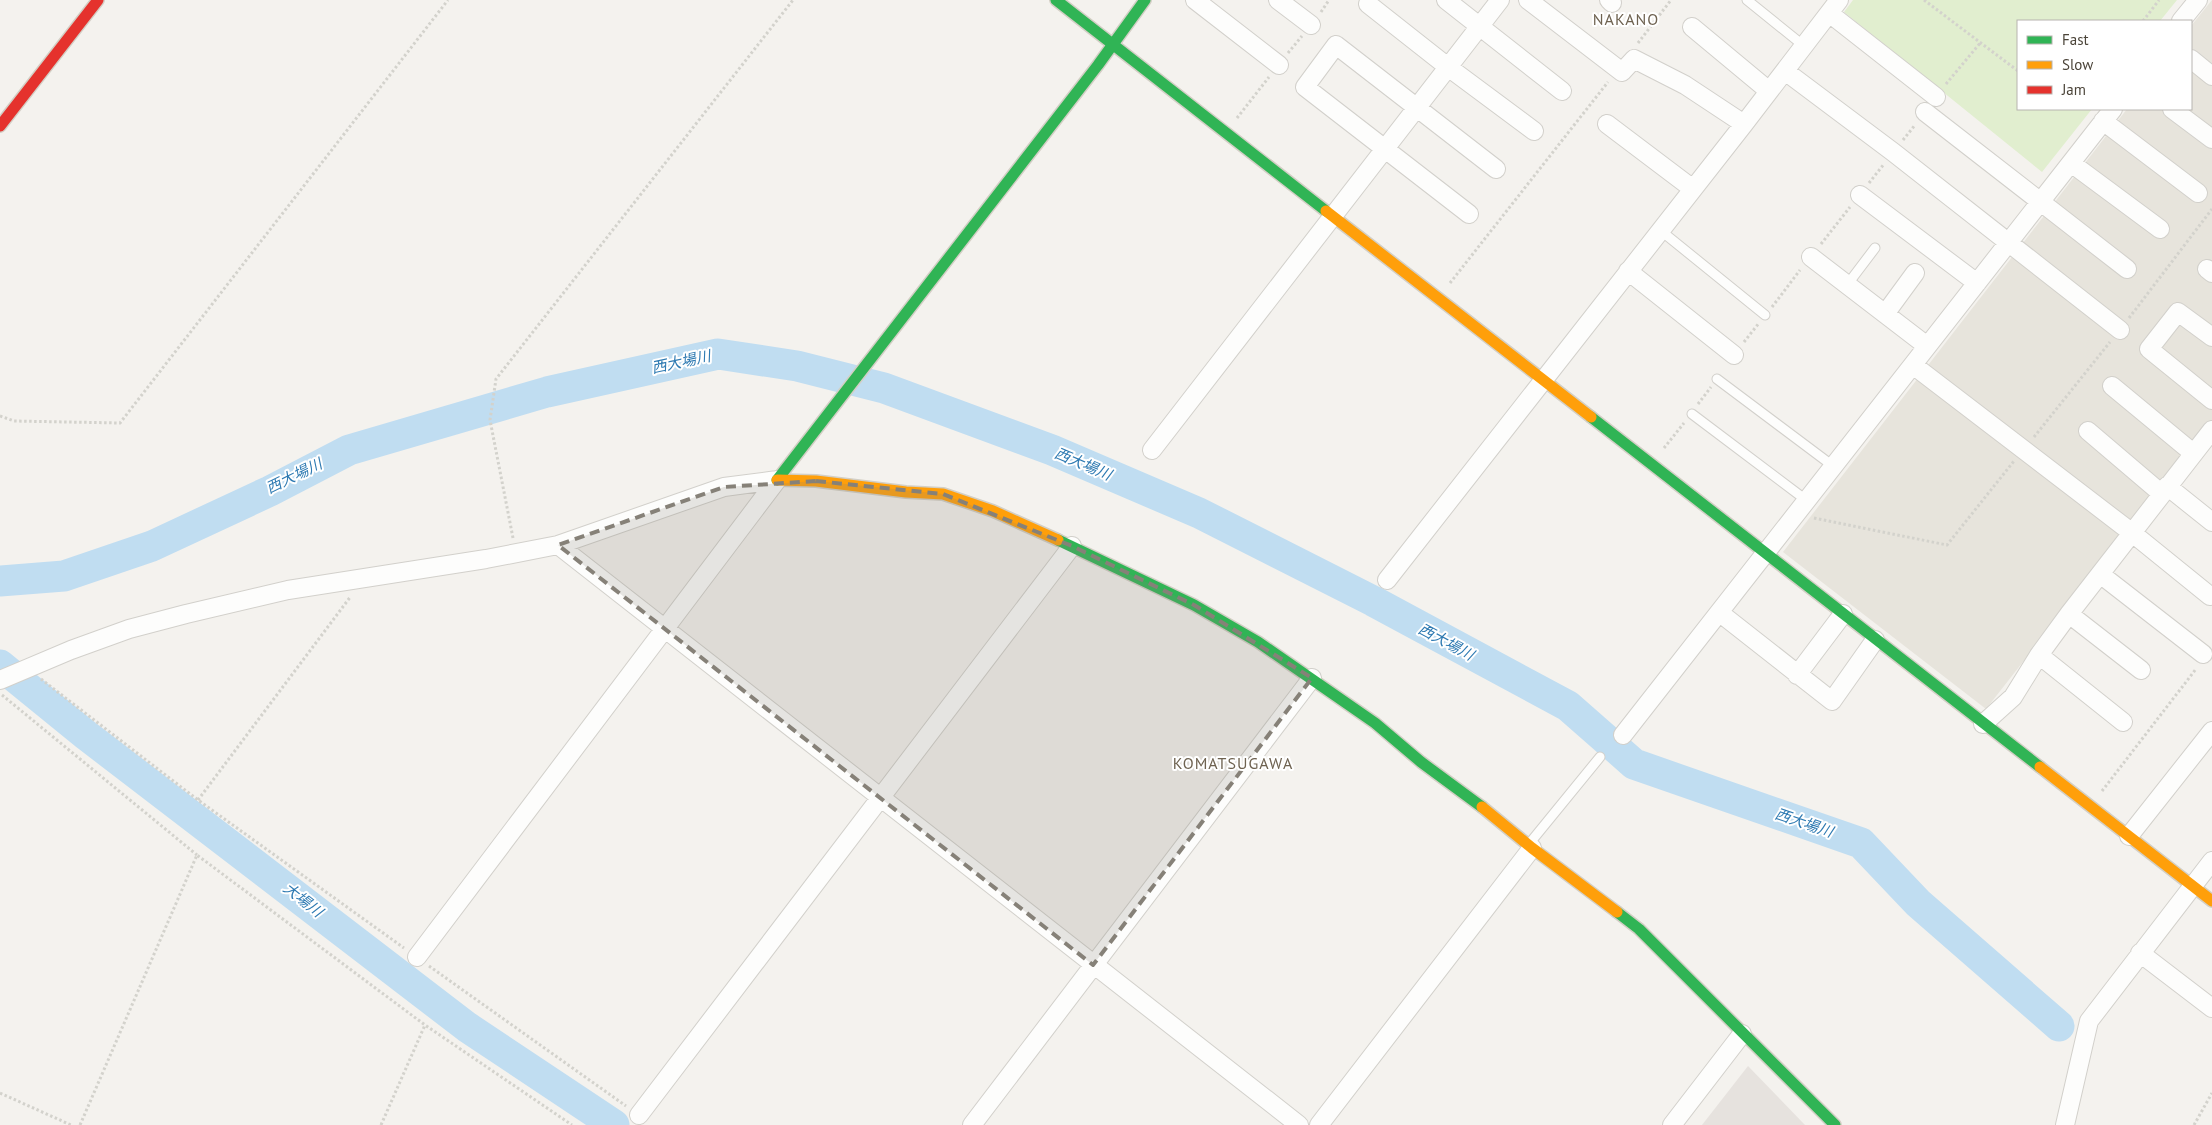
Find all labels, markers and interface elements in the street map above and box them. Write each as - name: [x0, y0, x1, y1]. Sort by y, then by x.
- district label: NAKANO: [1593, 9, 1659, 29]
- legend: [2017, 20, 2192, 110]
- text: Fast: [2062, 30, 2089, 49]
- text: Slow: [2062, 55, 2093, 74]
- text: Jam: [2061, 80, 2086, 99]
- water label: 西大場川: [650, 346, 714, 377]
- water label: 西大場川: [1052, 443, 1116, 485]
- water label: 西大場川: [263, 453, 327, 497]
- water label: 西大場川: [1415, 619, 1479, 665]
- district label: KOMATSUGAWA: [1173, 753, 1293, 773]
- water label: 西大場川: [1773, 804, 1838, 842]
- water label: 大場川: [280, 878, 328, 922]

